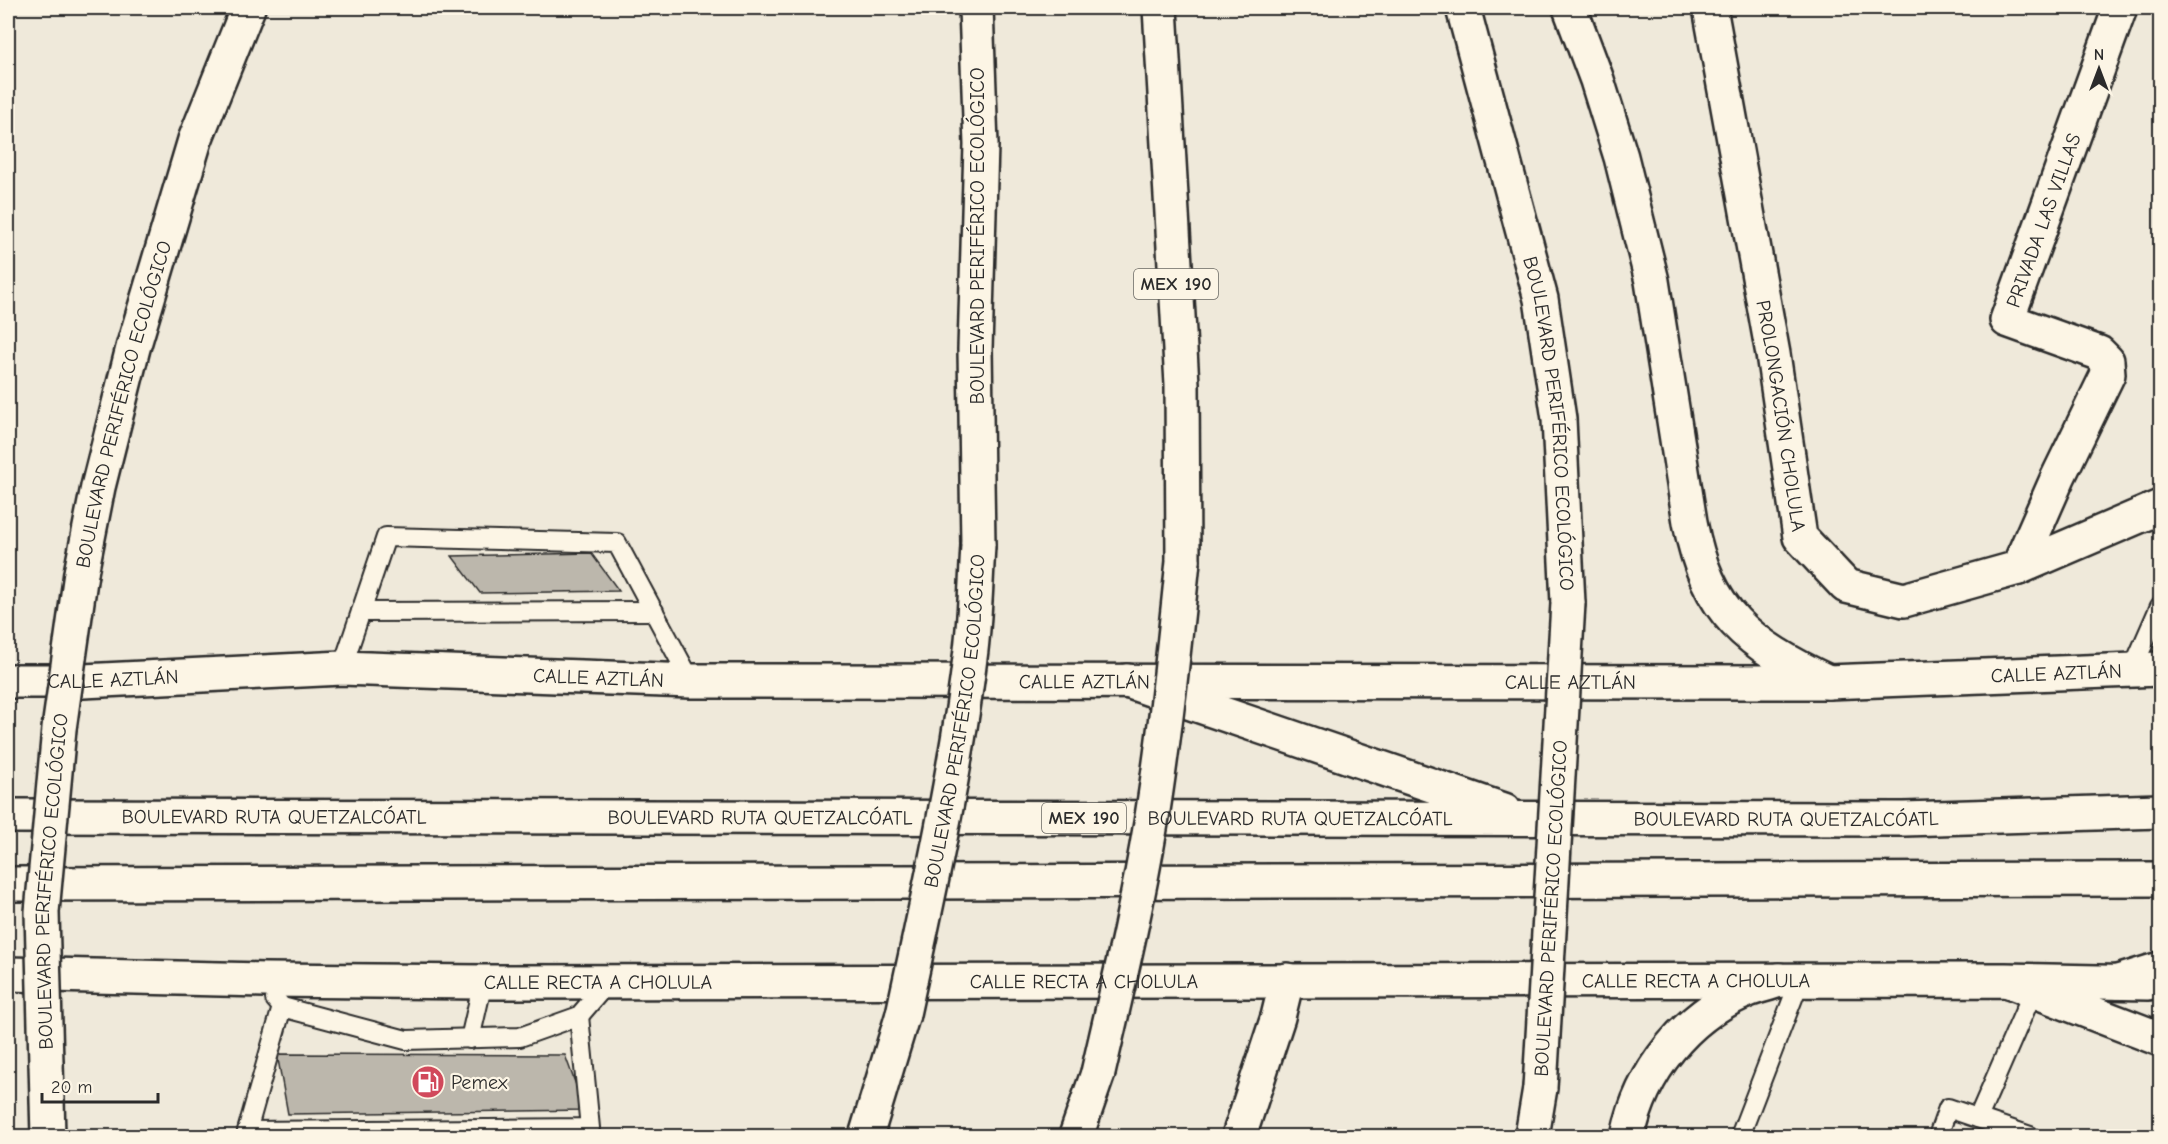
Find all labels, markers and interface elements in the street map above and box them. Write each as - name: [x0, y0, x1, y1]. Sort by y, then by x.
- north arrow: [2069, 39, 2129, 99]
- text: N: [2094, 46, 2104, 64]
- street label: BOULEVARD PERIFÉRICO ECOLÓGICO: [965, 68, 989, 405]
- street label: PRIVADA LAS VILLAS: [2001, 130, 2085, 311]
- street label: BOULEVARD PERIFÉRICO ECOLÓGICO: [71, 238, 176, 570]
- street label: BOULEVARD PERIFÉRICO ECOLÓGICO: [1519, 254, 1579, 591]
- road number: MEX 190: [1134, 269, 1218, 299]
- street label: PROLONGACIÓN CHOLULA: [1752, 298, 1811, 533]
- street label: BOULEVARD PERIFÉRICO ECOLÓGICO: [919, 553, 989, 890]
- street label: CALLE AZTLÁN: [1990, 659, 2122, 687]
- street label: CALLE AZTLÁN: [47, 664, 179, 693]
- street label: CALLE AZTLÁN: [533, 664, 664, 691]
- street label: CALLE AZTLÁN: [1019, 669, 1150, 693]
- street label: CALLE AZTLÁN: [1505, 669, 1636, 693]
- street label: BOULEVARD PERIFÉRICO ECOLÓGICO: [30, 712, 73, 1050]
- street label: BOULEVARD PERIFÉRICO ECOLÓGICO: [1529, 739, 1572, 1077]
- road number: MEX 190: [1042, 803, 1126, 833]
- street label: BOULEVARD RUTA QUETZALCÓATL: [121, 804, 427, 828]
- street label: BOULEVARD RUTA QUETZALCÓATL: [607, 805, 913, 829]
- street label: BOULEVARD RUTA QUETZALCÓATL: [1147, 806, 1453, 830]
- street label: BOULEVARD RUTA QUETZALCÓATL: [1633, 806, 1939, 831]
- street label: CALLE RECTA A CHOLULA: [1582, 969, 1811, 992]
- street label: CALLE RECTA A CHOLULA: [484, 970, 713, 993]
- street label: CALLE RECTA A CHOLULA: [970, 970, 1199, 993]
- fuel station icon: Pemex: [410, 1064, 446, 1100]
- scale bar: [42, 1066, 158, 1104]
- place label: Pemex: [451, 1071, 508, 1094]
- text: 20 m: [51, 1077, 92, 1098]

